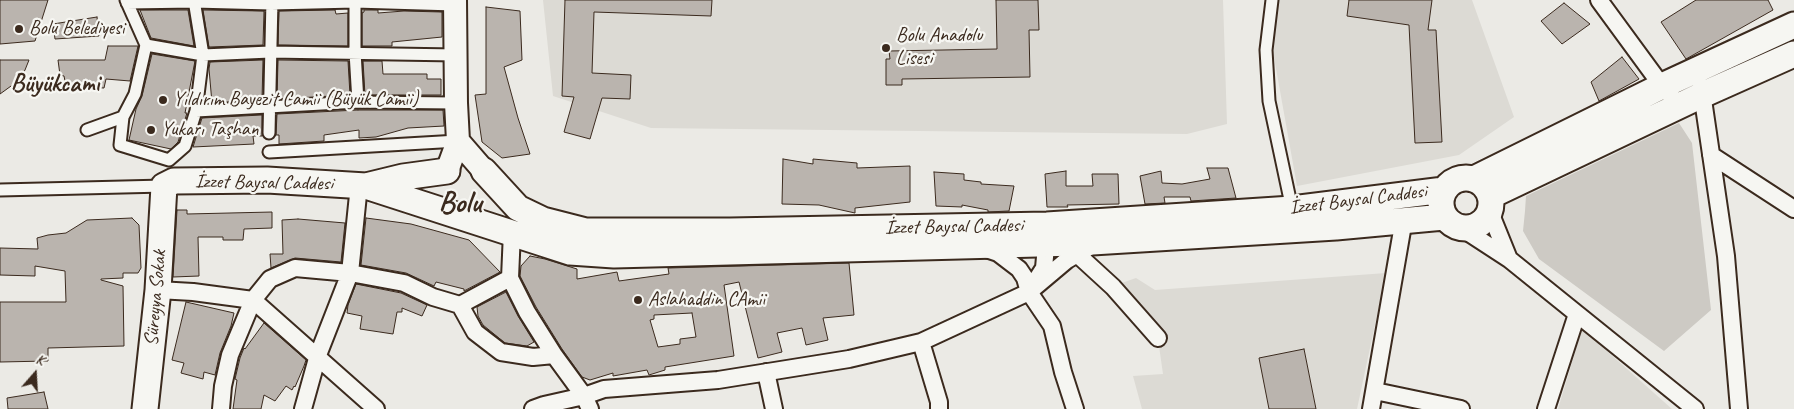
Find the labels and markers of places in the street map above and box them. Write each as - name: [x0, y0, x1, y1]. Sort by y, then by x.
- place label: Bolu Belediyesi: [29, 17, 125, 41]
- marker: Bolu Belediyesi: [13, 23, 25, 35]
- place label: Bolu Anadolu Lisesi: [896, 24, 982, 71]
- marker: Bolu Anadolu Lisesi: [880, 42, 892, 54]
- place label: Yıldırım Bayezit Camii (Büyük Camii): [173, 88, 418, 112]
- marker: Yıldırım Bayezit Camii (Büyük Camii): [157, 94, 169, 106]
- place label: Yukarı Taşhan: [161, 118, 259, 142]
- marker: Yukarı Taşhan: [145, 124, 157, 136]
- place label: Aslahaddin CAmii: [648, 288, 765, 312]
- marker: Aslahaddin CAmii: [632, 294, 644, 306]

